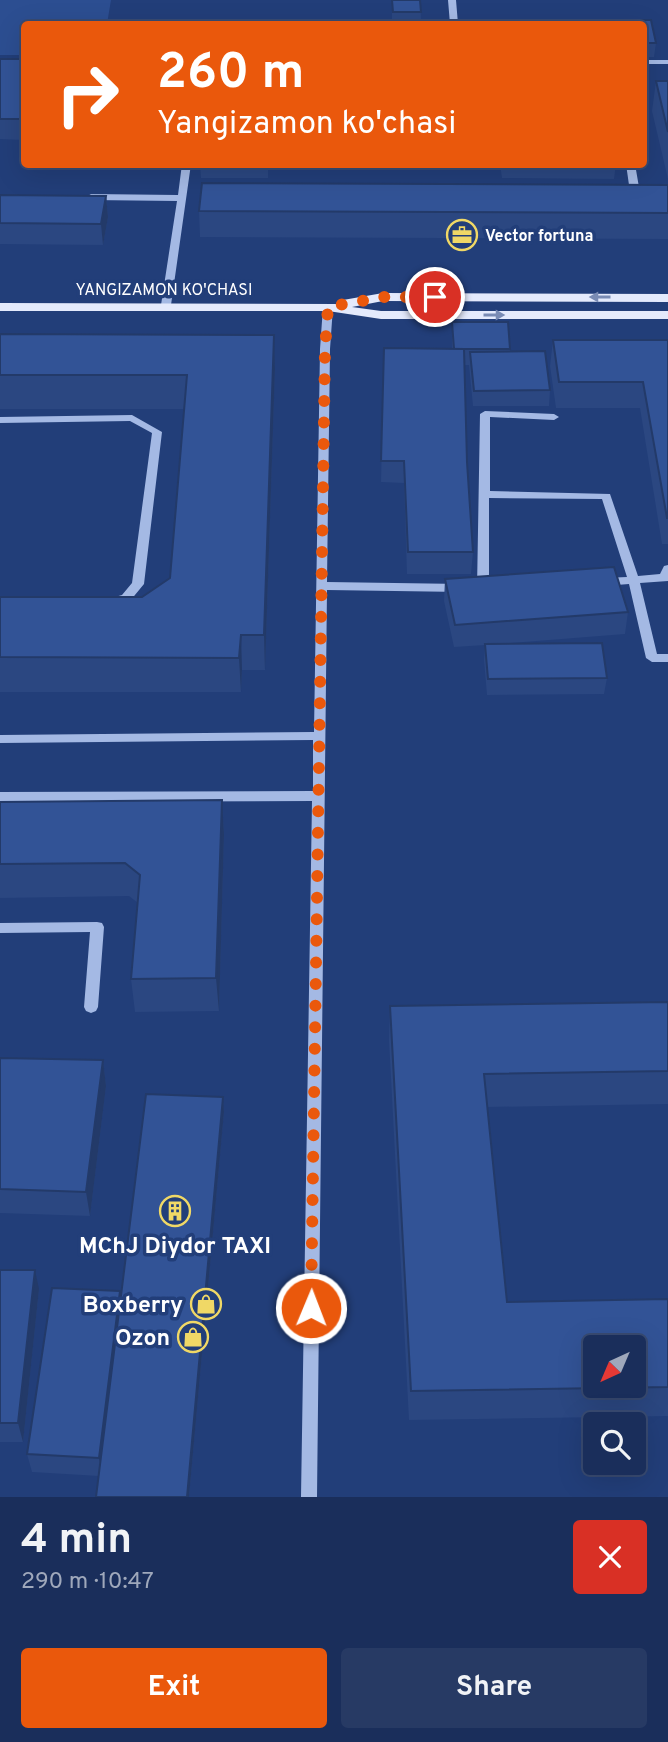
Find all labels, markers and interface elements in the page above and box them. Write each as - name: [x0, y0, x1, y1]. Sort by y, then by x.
- text: 260 m: [157, 44, 304, 106]
- icon: right: [42, 49, 133, 140]
- text: Yangizamon ko'chasi: [157, 105, 456, 145]
- office icon: Vector fortuna: [445, 218, 479, 252]
- place label: Vector fortuna: [485, 227, 593, 247]
- pin: [405, 267, 465, 327]
- icon: arrive: [416, 278, 454, 316]
- street label: YANGIZAMON KO'CHASI: [76, 281, 252, 301]
- one-way arrow: [589, 291, 611, 303]
- one-way arrow: [483, 309, 505, 321]
- building icon: MChJ Diydor TAXI: [158, 1194, 192, 1228]
- place label: MChJ Diydor TAXI: [79, 1233, 271, 1262]
- position arrow: [274, 1271, 348, 1345]
- shop icon: Boxberry: [189, 1287, 223, 1321]
- place label: Boxberry: [83, 1292, 183, 1321]
- shop icon: Ozon: [176, 1320, 210, 1354]
- place label: Ozon: [115, 1325, 170, 1354]
- north arrow: [583, 1335, 646, 1398]
- map controls: [583, 1335, 646, 1475]
- button: search: [583, 1412, 646, 1475]
- text: 4 min: [21, 1515, 132, 1568]
- button: close: [573, 1520, 647, 1594]
- text: 290 m · 10:47: [21, 1568, 154, 1597]
- button: Exit: [21, 1648, 327, 1728]
- button: Share: [341, 1648, 647, 1728]

